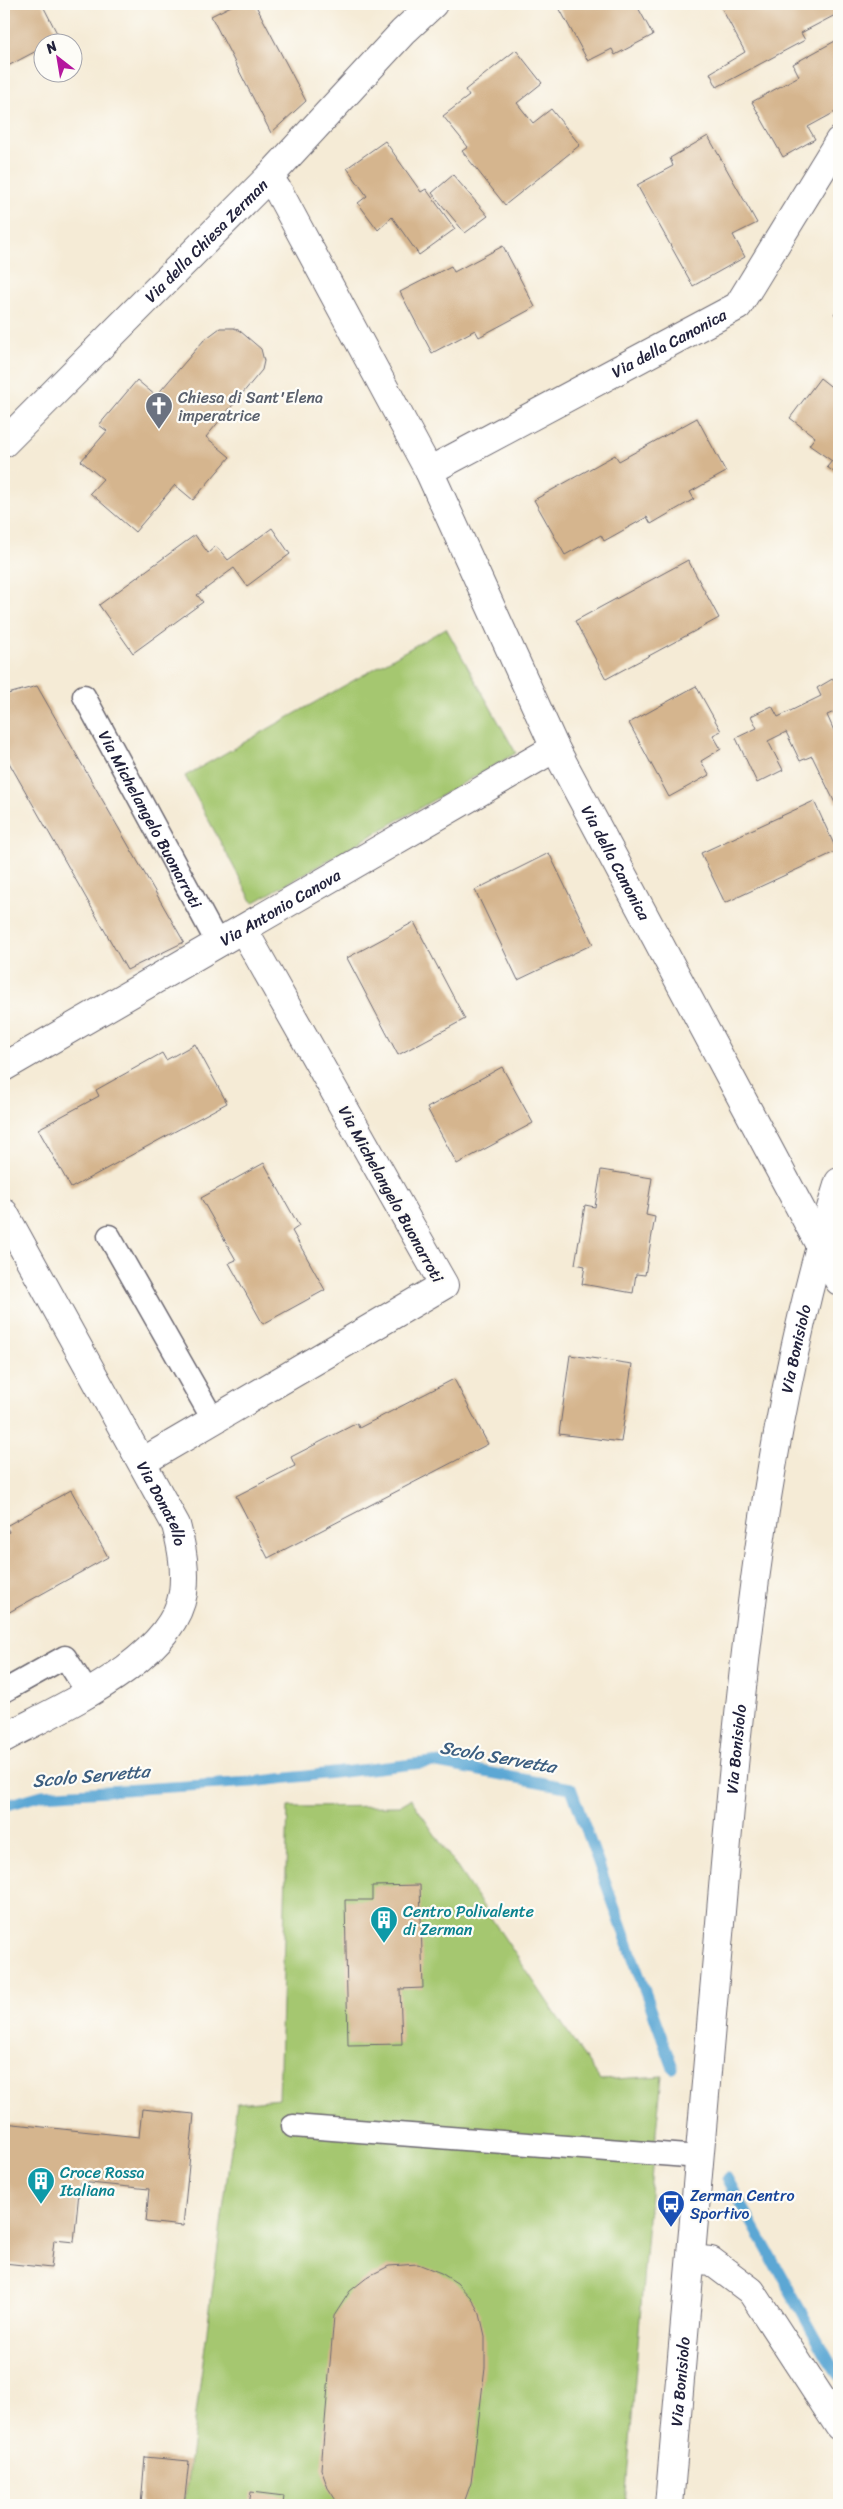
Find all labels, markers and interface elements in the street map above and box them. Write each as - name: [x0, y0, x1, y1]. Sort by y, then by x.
- north arrow: [32, 32, 82, 82]
- text: N: [40, 34, 62, 61]
- street label: Via della Chiesa Zerman: [137, 171, 275, 310]
- street label: Via della Canonica: [606, 300, 733, 386]
- place label: Chiesa di Sant'Elena imperatrice: [178, 383, 323, 430]
- church icon: Chiesa di Sant'Elena imperatrice: [144, 391, 174, 430]
- street label: Via Michelangelo Buonarroti: [91, 725, 211, 914]
- street label: Via della Canonica: [573, 800, 659, 926]
- street label: Via Antonio Canova: [214, 860, 347, 954]
- street label: Via Michelangelo Buonarroti: [330, 1100, 452, 1288]
- street label: Via Bonisiolo: [772, 1301, 819, 1395]
- street label: Via Donatello: [129, 1455, 195, 1549]
- street label: Via Bonisiolo: [717, 1703, 755, 1795]
- water label: Scolo Servetta: [437, 1731, 560, 1783]
- water label: Scolo Servetta: [31, 1755, 153, 1797]
- place label: Centro Polivalente di Zerman: [403, 1897, 534, 1944]
- building icon: Centro Polivalente di Zerman: [369, 1905, 399, 1944]
- place label: Croce Rossa Italiana: [59, 2158, 145, 2205]
- building icon: Croce Rossa Italiana: [26, 2166, 56, 2205]
- place label: Zerman Centro Sportivo: [690, 2181, 795, 2228]
- bus stop icon: Zerman Centro Sportivo: [656, 2189, 686, 2228]
- street label: Via Bonisiolo: [661, 2335, 698, 2427]

